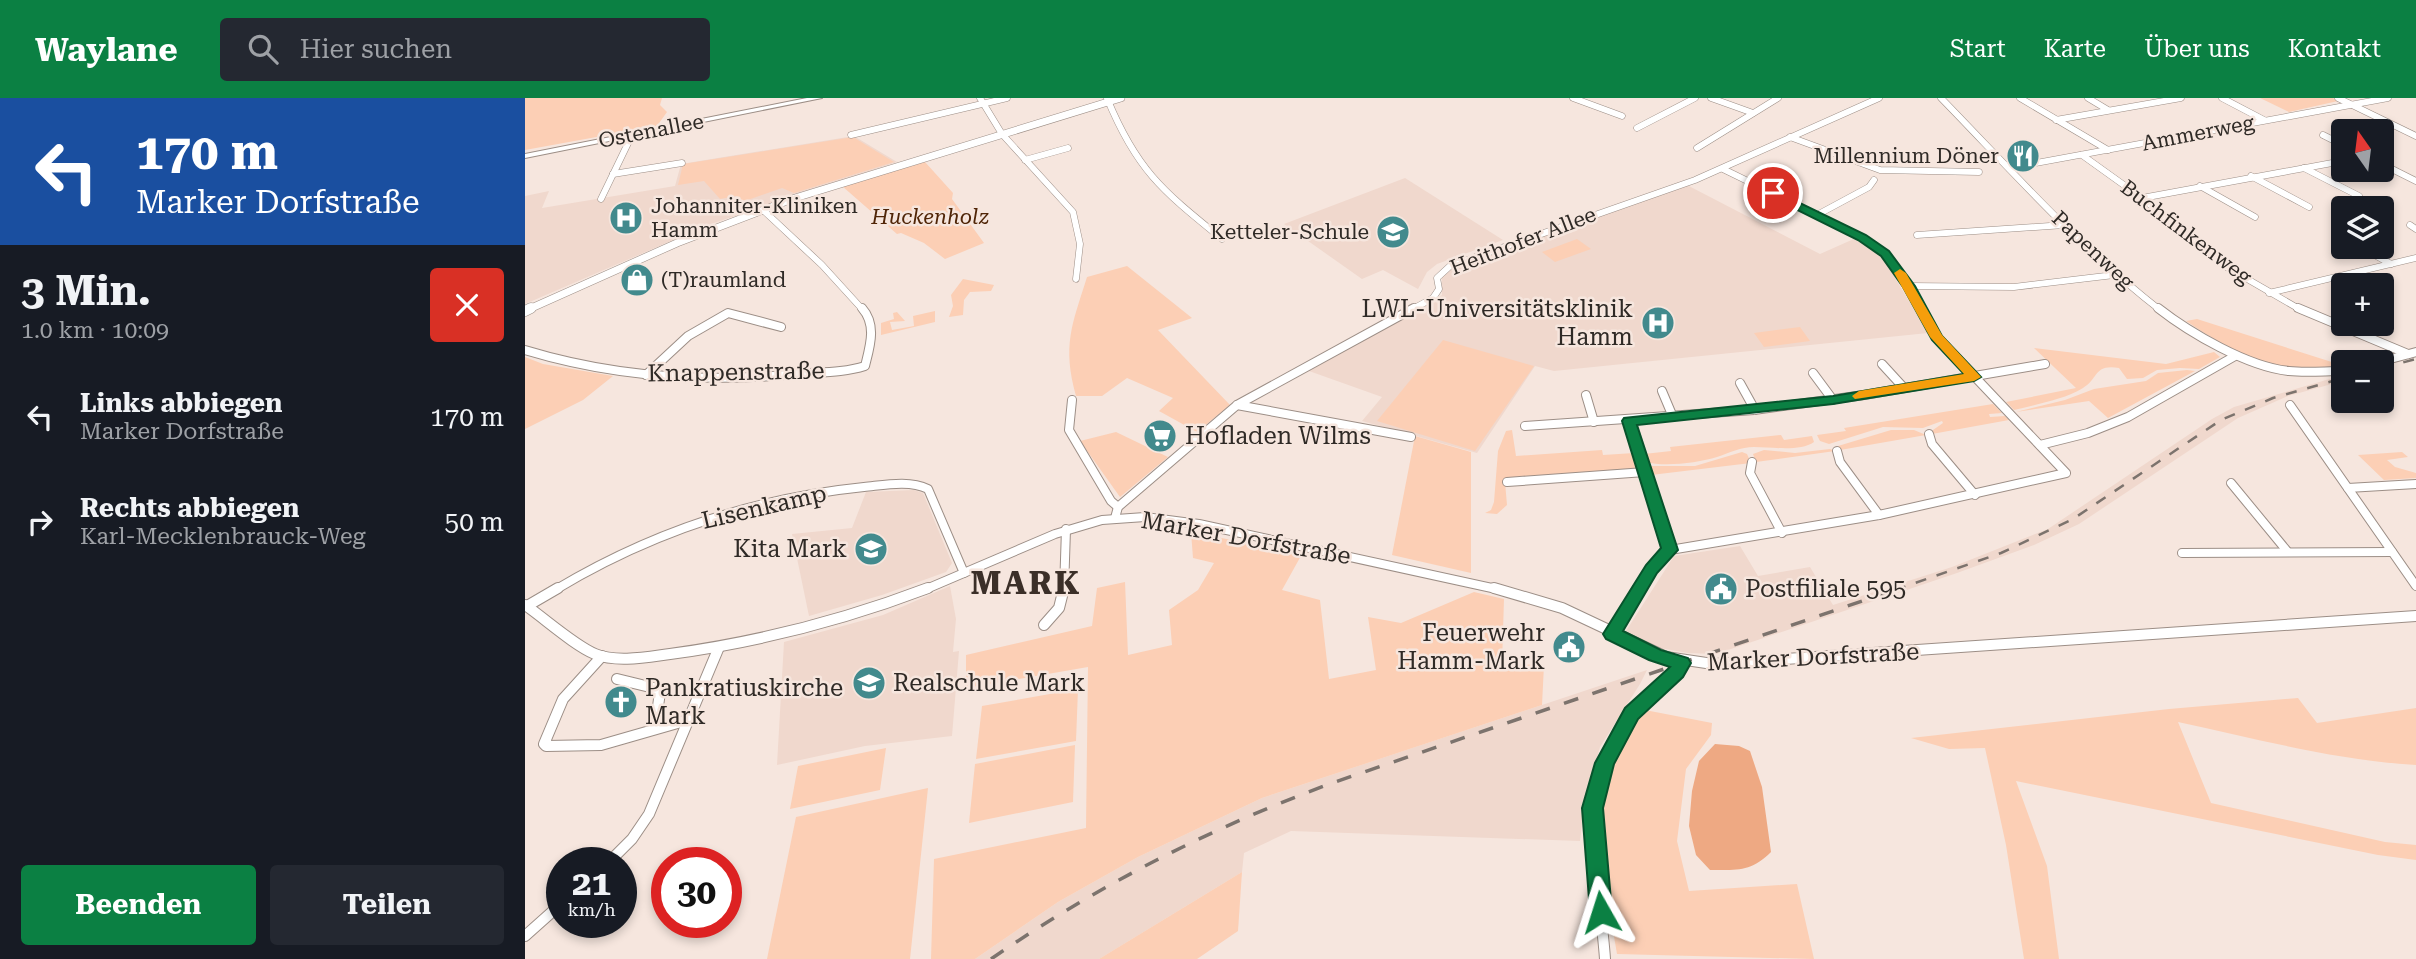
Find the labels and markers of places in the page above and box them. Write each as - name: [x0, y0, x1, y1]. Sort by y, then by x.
- restaurant icon: Millennium Döner: [2004, 137, 2042, 175]
- place label: Millennium Döner: [1813, 144, 1999, 168]
- pin: [1743, 163, 1803, 223]
- place label: Johanniter-Kliniken Hamm: [651, 194, 858, 242]
- hospital icon: Johanniter-Kliniken Hamm: [607, 199, 645, 237]
- school or university icon: Ketteler-Schule: [1374, 213, 1412, 251]
- place label: Ketteler-Schule: [1210, 220, 1369, 244]
- shop icon: (T)raumland: [618, 261, 656, 299]
- place label: (T)raumland: [661, 268, 787, 292]
- place label: LWL-Universitätsklinik Hamm: [1362, 295, 1633, 351]
- hospital icon: LWL-Universitätsklinik Hamm: [1639, 304, 1677, 342]
- supermarket icon: Hofladen Wilms: [1141, 417, 1179, 455]
- place label: Hofladen Wilms: [1185, 422, 1371, 450]
- school or university icon: Kita Mark: [852, 530, 890, 568]
- place label: Kita Mark: [733, 535, 847, 563]
- public building icon: Postfiliale 595: [1702, 570, 1740, 608]
- place label: Postfiliale 595: [1745, 575, 1906, 603]
- place label: Feuerwehr Hamm-Mark: [1397, 619, 1545, 675]
- public building icon: Feuerwehr Hamm-Mark: [1550, 628, 1588, 666]
- school or university icon: Realschule Mark: [850, 664, 888, 702]
- place label: Realschule Mark: [893, 669, 1085, 697]
- place label: Pankratiuskirche Mark: [645, 674, 843, 730]
- church icon: Pankratiuskirche Mark: [602, 683, 640, 721]

